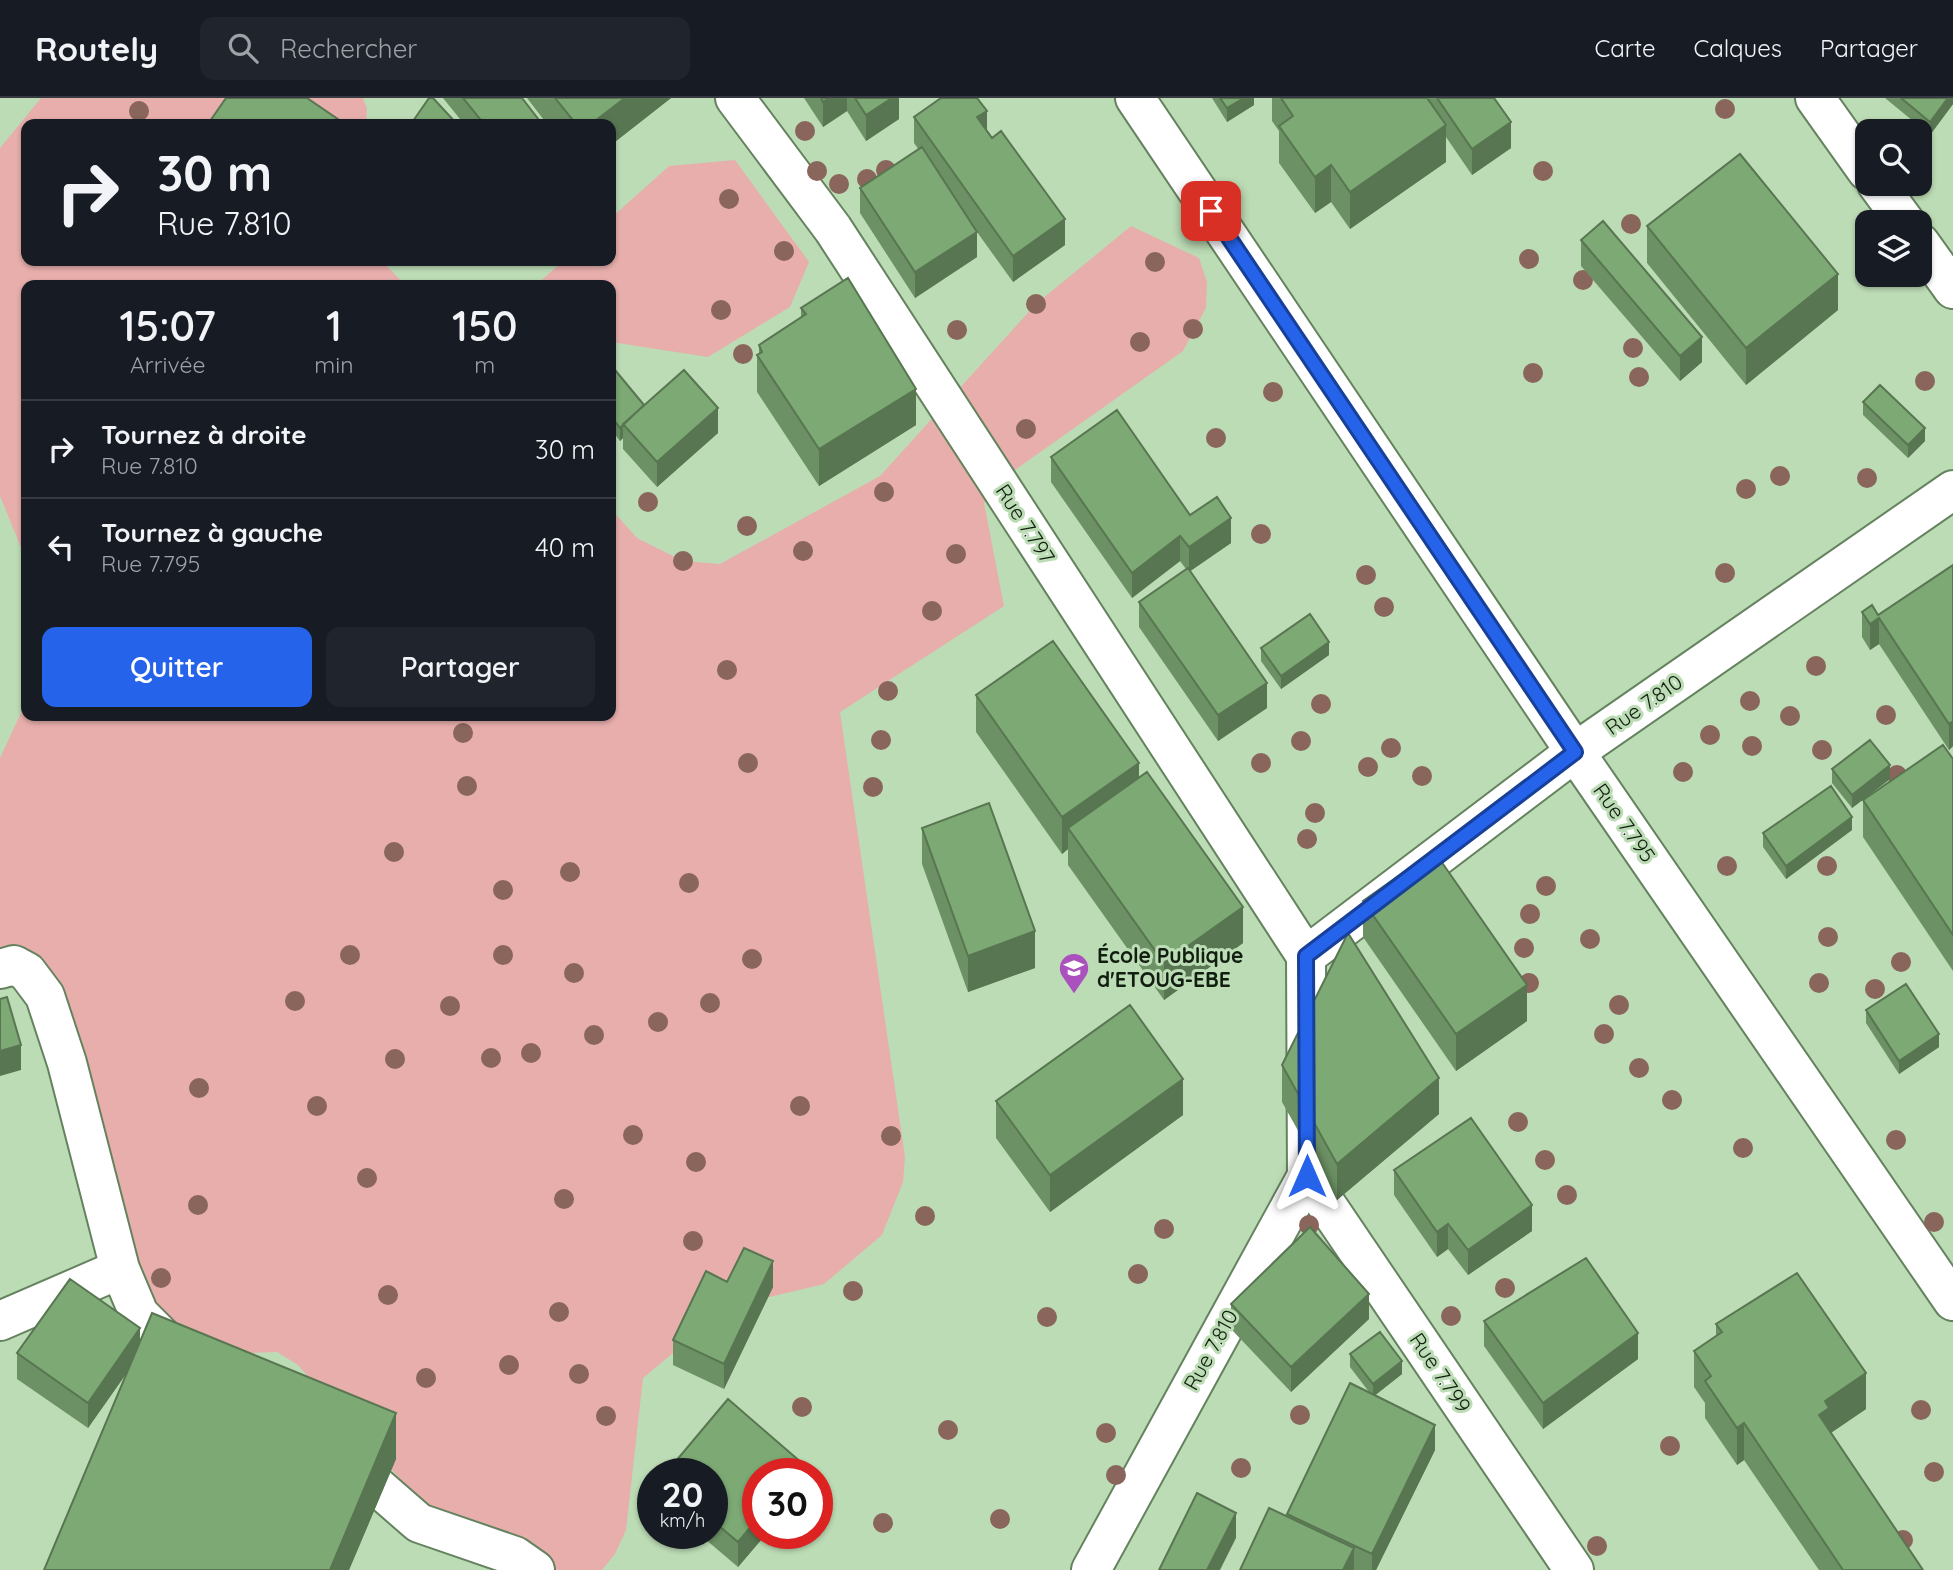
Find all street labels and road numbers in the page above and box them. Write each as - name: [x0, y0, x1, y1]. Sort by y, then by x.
- street label: Rue 7.797: [991, 479, 1061, 568]
- street label: Rue 7.810: [1600, 668, 1687, 740]
- street label: Rue 7.795: [1588, 778, 1661, 867]
- street label: Rue 7.810: [1177, 1305, 1243, 1394]
- street label: Rue 7.799: [1405, 1327, 1477, 1417]

